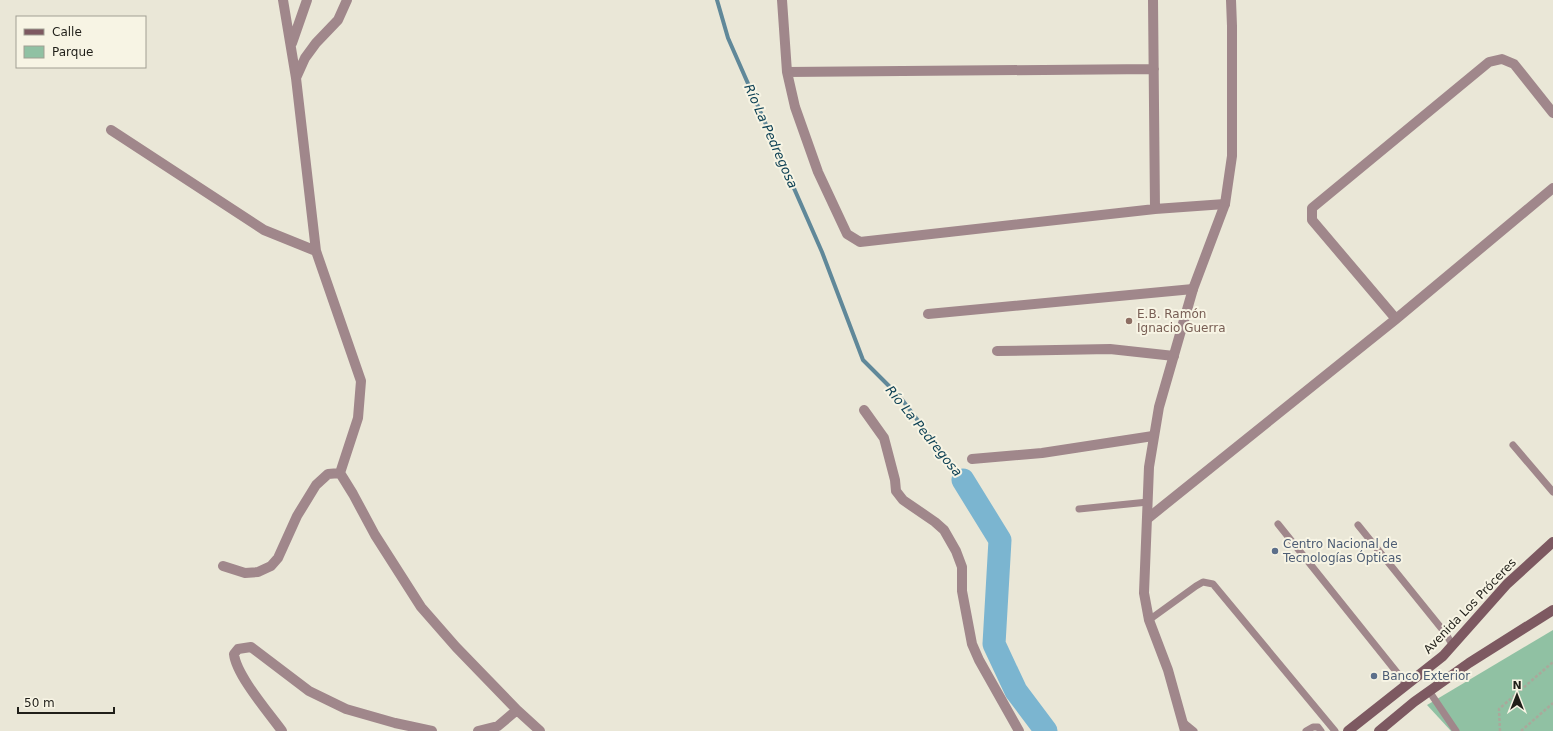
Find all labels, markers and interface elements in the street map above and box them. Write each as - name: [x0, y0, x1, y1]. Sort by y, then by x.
- legend: [16, 16, 146, 68]
- text: Calle: [52, 25, 82, 39]
- text: Parque: [52, 45, 93, 59]
- water label: Río La Pedregosa: [741, 82, 801, 190]
- place label: E.B. Ramón Ignacio Guerra: [1137, 307, 1226, 335]
- marker: E.B. Ramón Ignacio Guerra: [1124, 316, 1134, 326]
- water label: Río La Pedregosa: [883, 383, 965, 479]
- place label: Centro Nacional de Tecnologías Ópticas: [1282, 537, 1402, 565]
- marker: Centro Nacional de Tecnologías Ópticas: [1270, 546, 1280, 556]
- street label: Avenida Los Próceres: [1421, 555, 1519, 657]
- place label: Banco Exterior: [1382, 669, 1470, 683]
- marker: Banco Exterior: [1369, 671, 1379, 681]
- north arrow: [1497, 675, 1537, 715]
- text: N: [1512, 679, 1522, 692]
- scale bar: [18, 689, 114, 715]
- text: 50 m: [24, 696, 55, 710]

